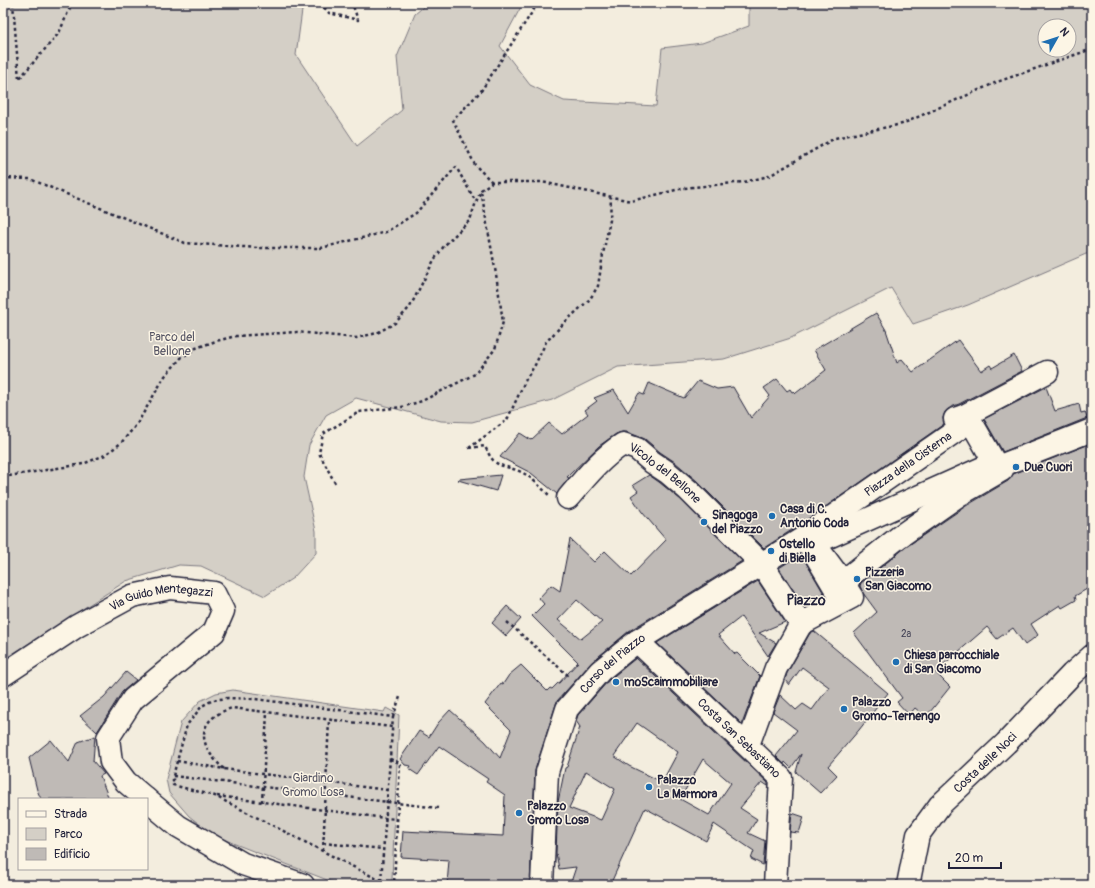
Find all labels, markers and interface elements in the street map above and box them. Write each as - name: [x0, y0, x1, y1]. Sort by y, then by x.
- north arrow: [1037, 18, 1077, 58]
- text: N: [1057, 25, 1072, 39]
- park label: Parco del Bellone: [149, 330, 195, 359]
- street label: Piazza della Cisterna: [862, 428, 955, 500]
- street label: Vicolo del Bellone: [627, 440, 704, 507]
- place label: Due Cuori: [1024, 460, 1072, 475]
- marker: Due Cuori: [1011, 462, 1021, 472]
- place label: Casa di C. Antonio Coda: [780, 502, 849, 531]
- place label: Sinagoga del Piazzo: [712, 508, 763, 537]
- marker: Casa di C. Antonio Coda: [767, 511, 777, 521]
- marker: Sinagoga del Piazzo: [699, 517, 709, 527]
- place label: Ostello di Biella: [779, 537, 816, 566]
- marker: Ostello di Biella: [766, 546, 776, 556]
- place label: Pizzeria San Giacomo: [865, 565, 932, 594]
- marker: Pizzeria San Giacomo: [852, 574, 862, 584]
- street label: Via Guido Mentegazzi: [107, 581, 214, 615]
- district label: Piazzo: [787, 592, 826, 609]
- house number: 2a: [901, 628, 911, 640]
- street label: Corso del Piazzo: [577, 630, 649, 697]
- place label: Chiesa parrocchiale di San Giacomo: [904, 648, 1000, 677]
- marker: Chiesa parrocchiale di San Giacomo: [891, 657, 901, 667]
- place label: moScaimmobiliare: [624, 675, 719, 690]
- marker: moScaimmobiliare: [611, 677, 621, 687]
- street label: Costa San Sebastiano: [694, 695, 784, 782]
- place label: Palazzo Gromo-Ternengo: [852, 695, 941, 724]
- marker: Palazzo Gromo-Ternengo: [839, 704, 849, 714]
- street label: Costa delle Noci: [951, 730, 1020, 796]
- park label: Giardino Gromo Losa: [282, 771, 344, 800]
- place label: Palazzo La Marmora: [657, 773, 718, 802]
- marker: Palazzo La Marmora: [644, 782, 654, 792]
- legend: [18, 798, 148, 870]
- place label: Palazzo Gromo Losa: [527, 799, 589, 828]
- text: Strada: [54, 807, 88, 822]
- marker: Palazzo Gromo Losa: [514, 808, 524, 818]
- text: Parco: [54, 827, 83, 842]
- scale bar: [949, 844, 1001, 870]
- text: Edificio: [54, 847, 90, 862]
- text: 20 m: [955, 851, 984, 866]

